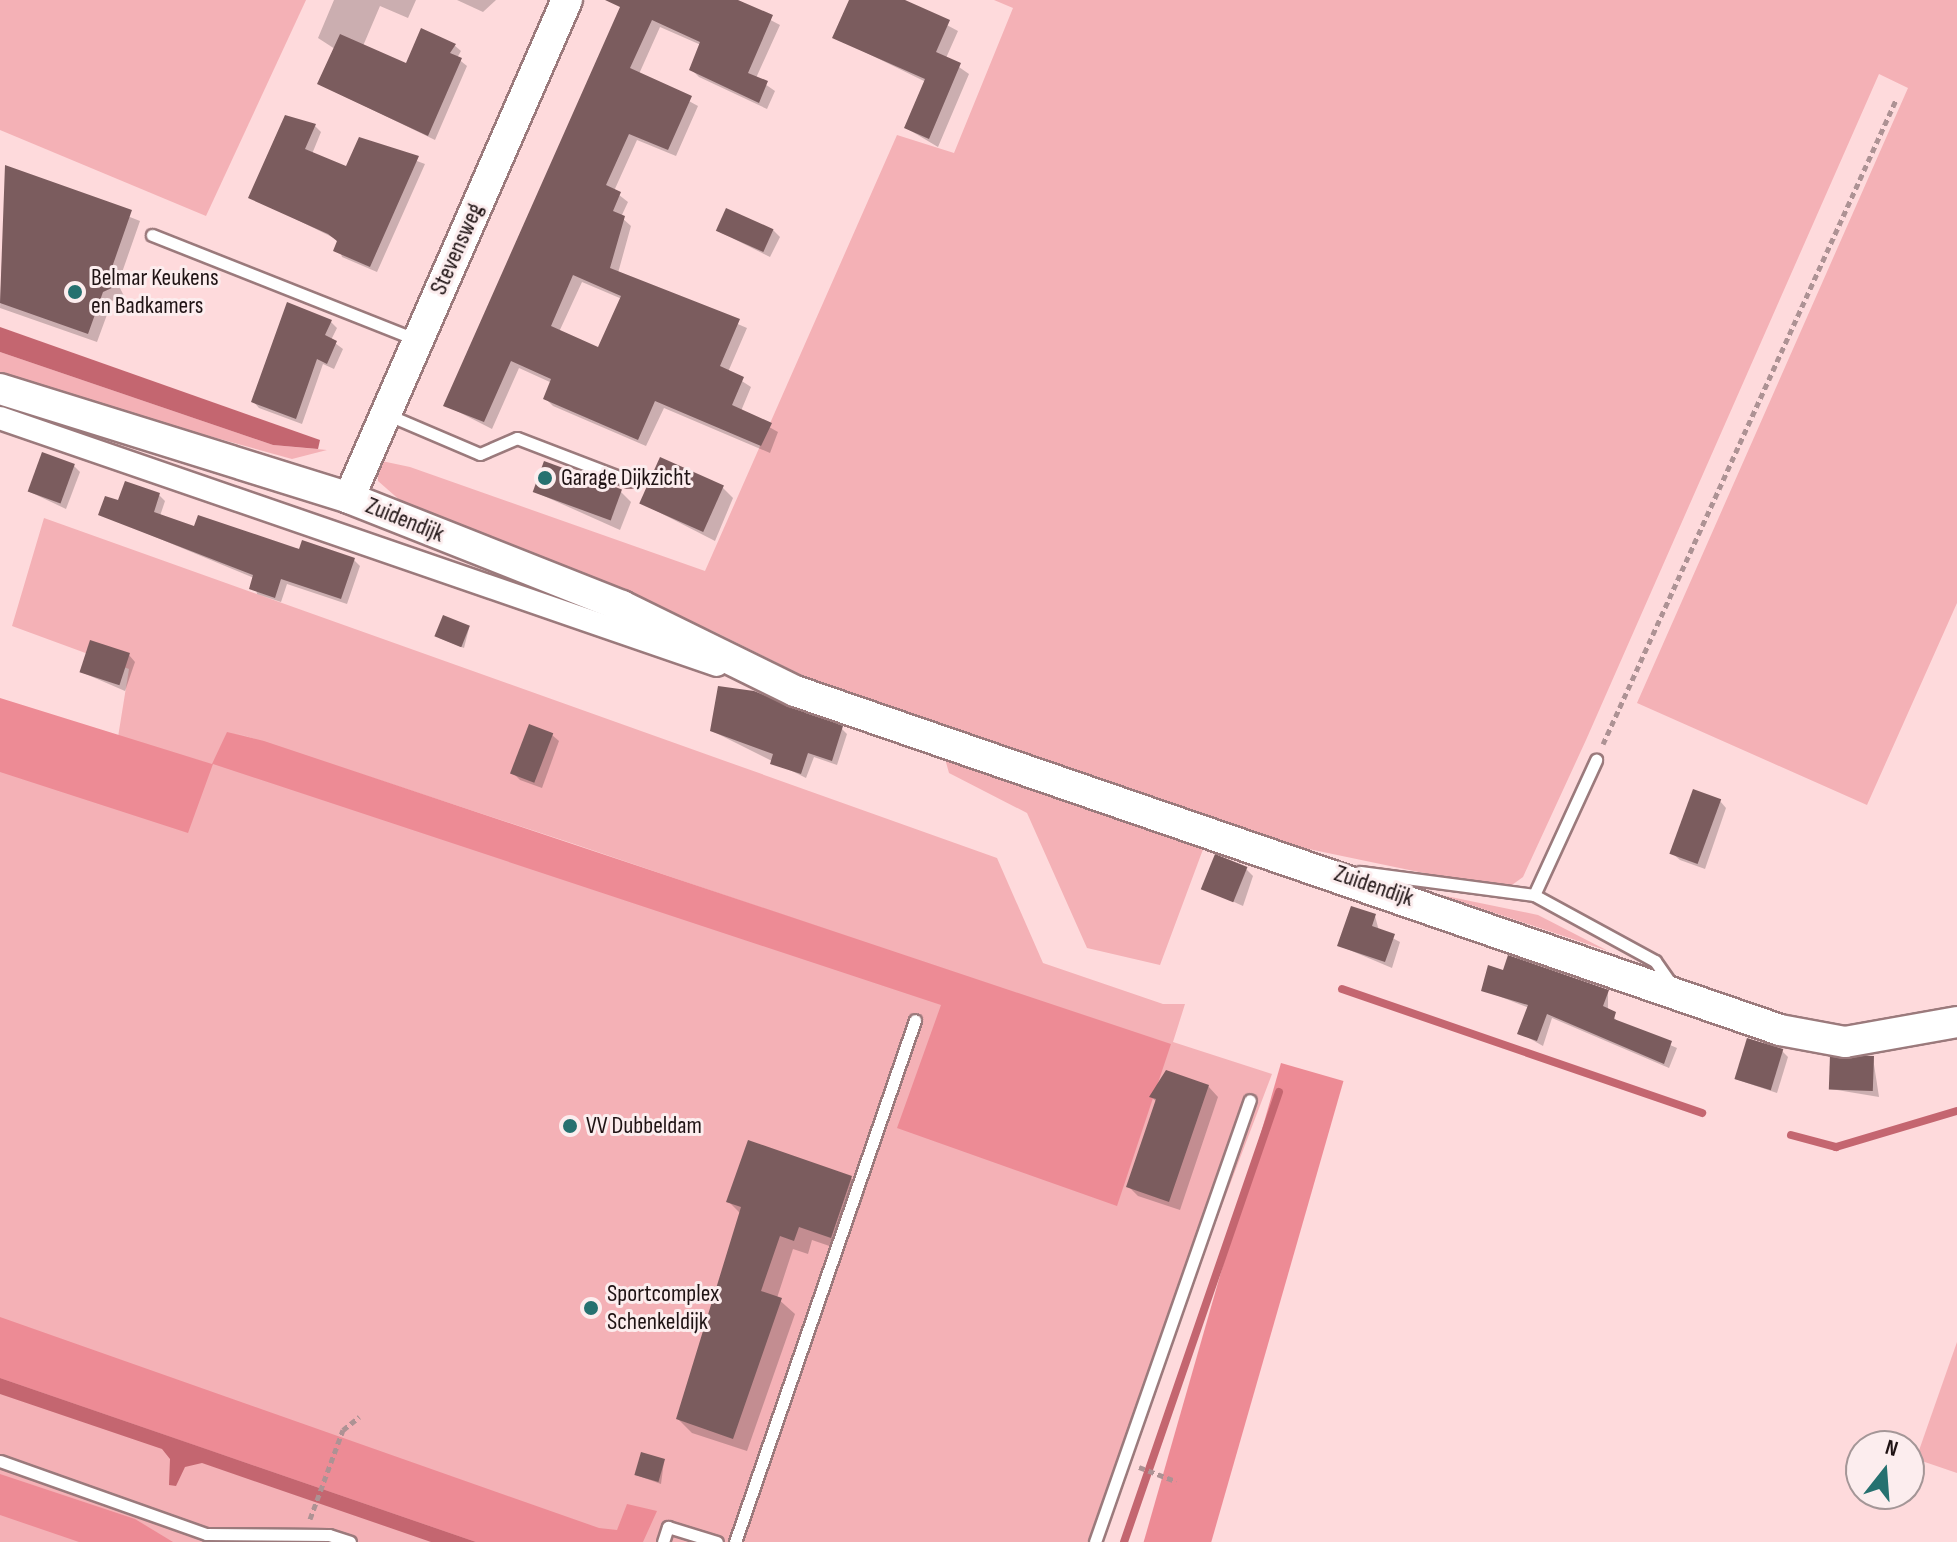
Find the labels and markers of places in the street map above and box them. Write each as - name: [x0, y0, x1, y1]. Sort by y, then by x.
- place label: Belmar Keukens en Badkamers: [91, 264, 219, 320]
- marker: Belmar Keukens en Badkamers: [66, 283, 84, 301]
- place label: Garage Dijkzicht: [561, 464, 691, 492]
- marker: Garage Dijkzicht: [536, 469, 554, 487]
- place label: VV Dubbeldam: [586, 1112, 702, 1140]
- marker: VV Dubbeldam: [561, 1117, 579, 1135]
- place label: Sportcomplex Schenkeldijk: [607, 1280, 719, 1336]
- marker: Sportcomplex Schenkeldijk: [582, 1299, 600, 1317]

